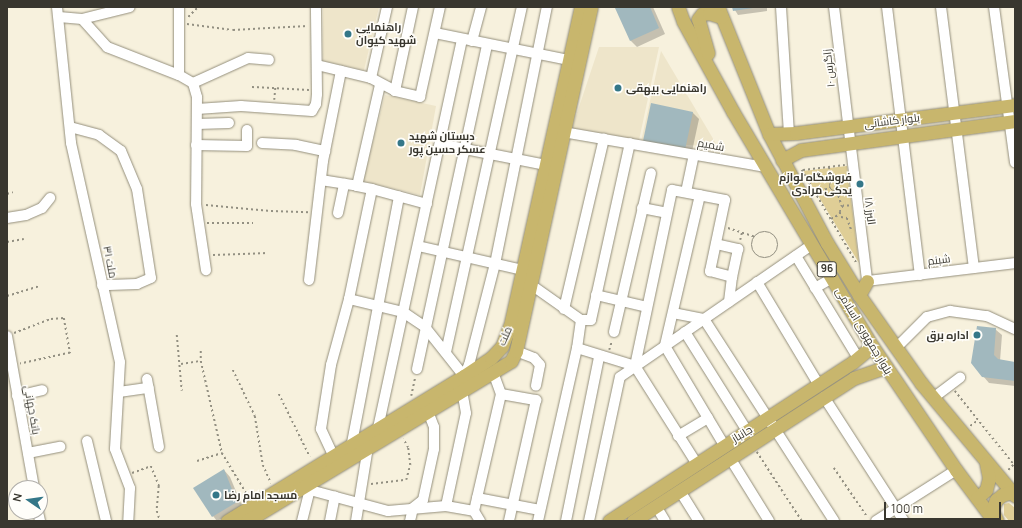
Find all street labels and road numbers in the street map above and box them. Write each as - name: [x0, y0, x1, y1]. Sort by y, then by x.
- street label: زاگرس ۱۰: [820, 48, 838, 88]
- street label: بلوار کاشانی: [863, 111, 921, 131]
- street label: شمیم: [697, 136, 725, 154]
- street label: البرز ۱۸: [862, 196, 878, 226]
- street label: ملت ۳۱: [100, 245, 120, 279]
- street label: شبنم: [927, 252, 951, 268]
- road number: 96: [816, 261, 838, 277]
- street label: بلوار جمهوری اسلامی: [833, 285, 895, 377]
- street label: ملت: [495, 324, 515, 348]
- street label: بانک جهانی: [21, 384, 43, 436]
- street label: جانباز: [729, 423, 755, 445]

